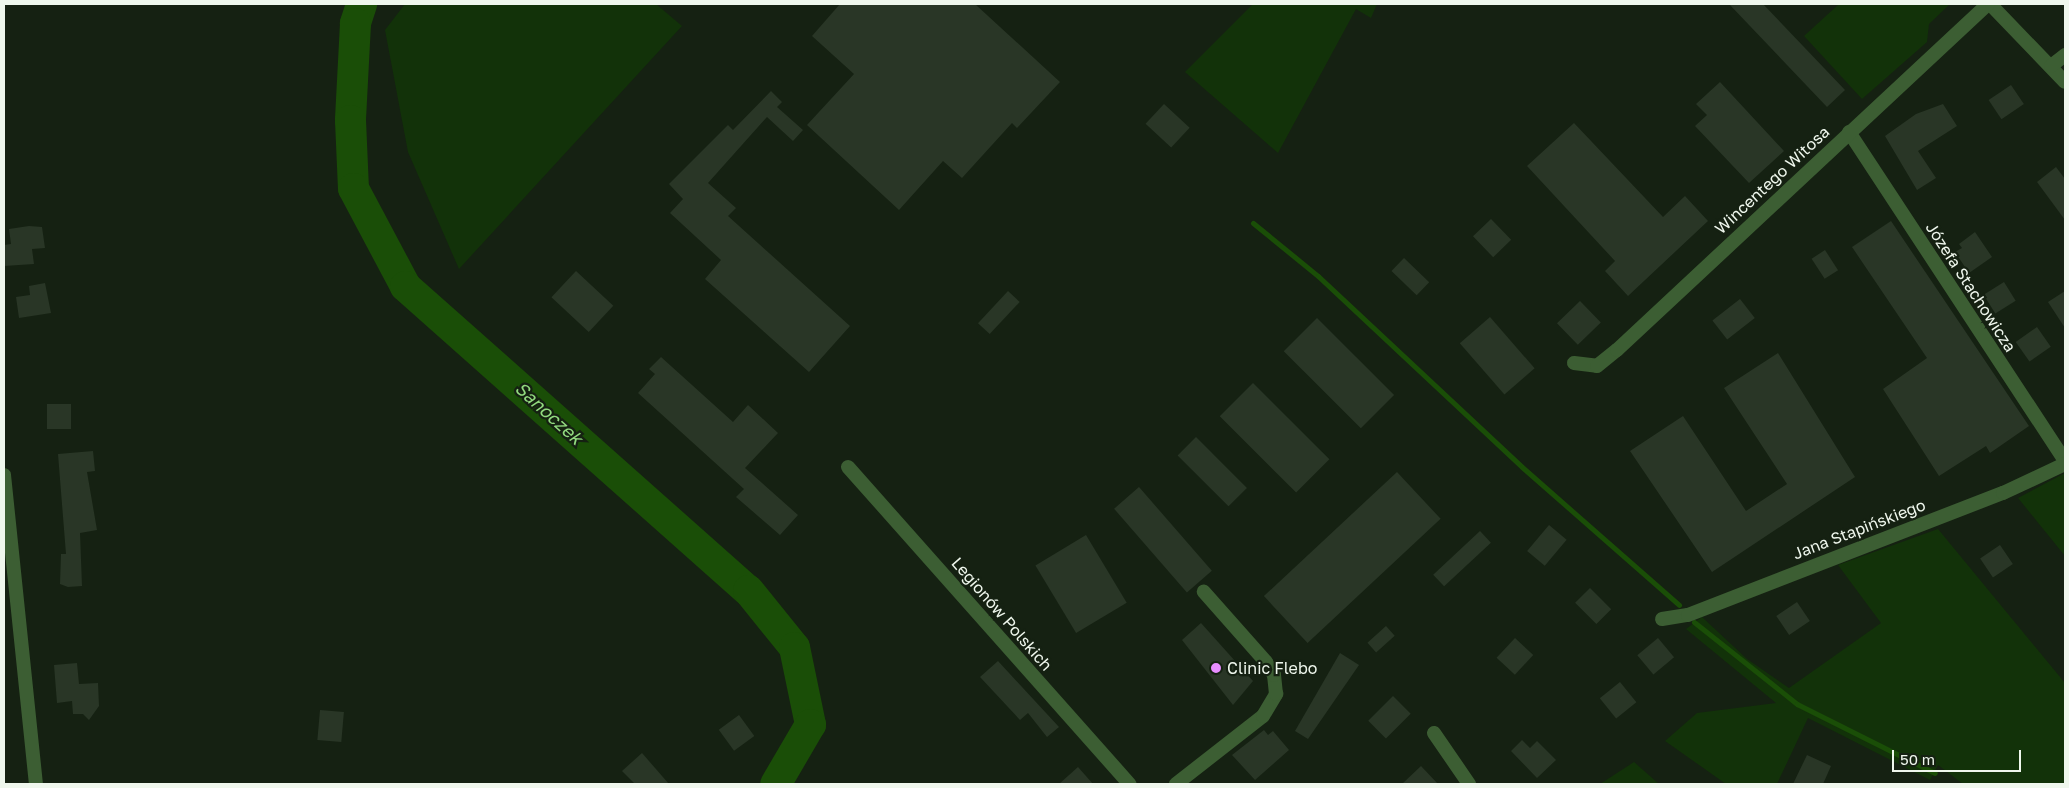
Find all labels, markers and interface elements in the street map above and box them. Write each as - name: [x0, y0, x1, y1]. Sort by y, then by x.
- street label: Wincentego Witosa: [1711, 122, 1833, 238]
- street label: Józefa Stachowicza: [1922, 219, 2020, 355]
- water label: Sanoczek: [511, 377, 587, 449]
- street label: Jana Stapińskiego: [1790, 495, 1928, 563]
- street label: Legionów Polskich: [948, 554, 1056, 674]
- place label: Clinic Flebo: [1227, 658, 1317, 678]
- marker: Clinic Flebo: [1209, 661, 1223, 675]
- scale bar: [1894, 740, 2023, 772]
- text: 50 m: [1900, 750, 1935, 768]

